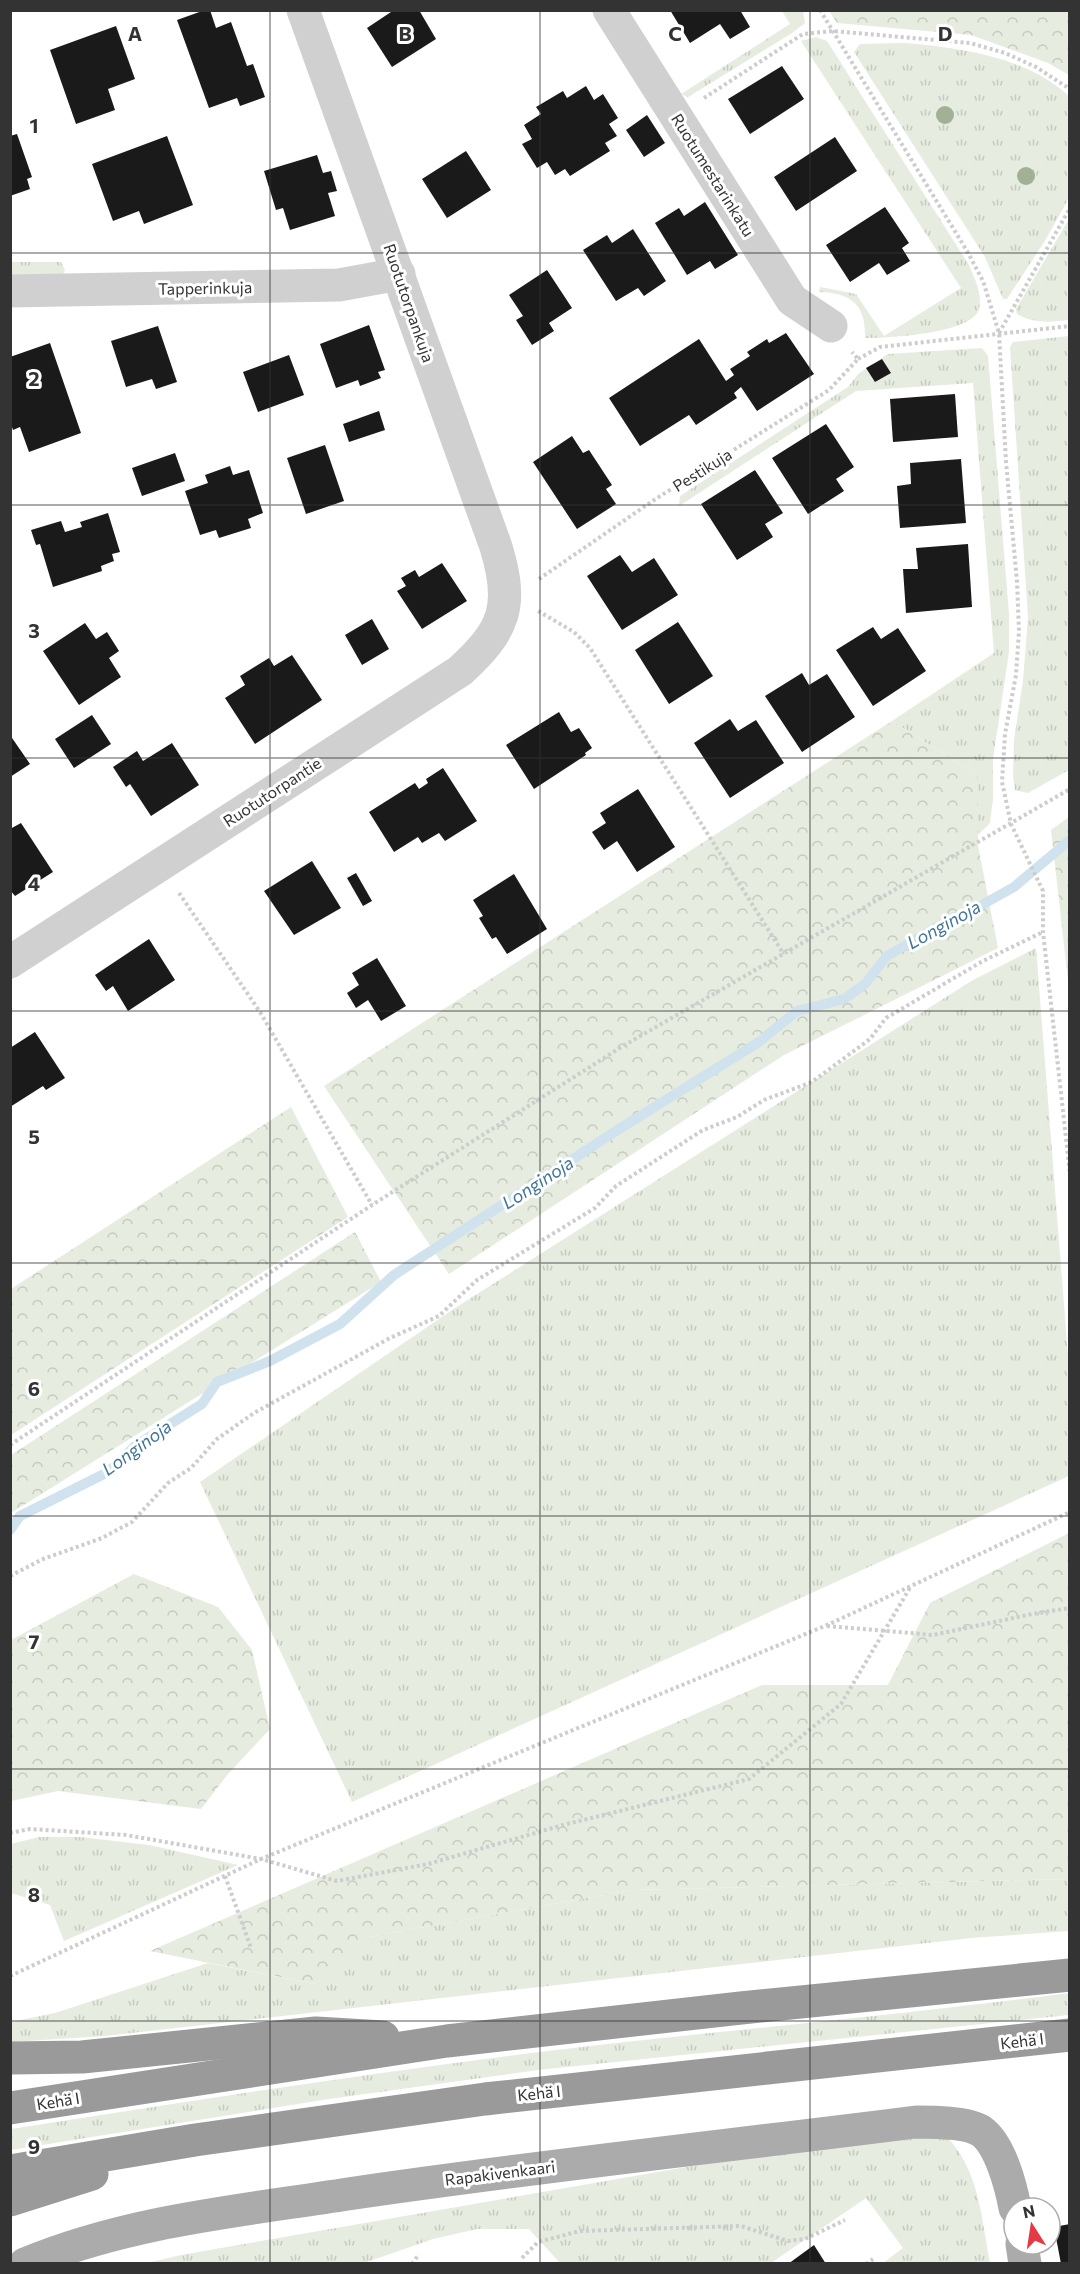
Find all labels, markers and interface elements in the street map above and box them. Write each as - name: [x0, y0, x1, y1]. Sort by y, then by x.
- text: A: [128, 21, 142, 45]
- text: B: [398, 21, 412, 45]
- text: C: [668, 21, 682, 45]
- text: D: [938, 21, 952, 45]
- street label: Ruotumestarinkatu: [668, 110, 759, 240]
- text: 1: [29, 113, 39, 137]
- street label: Ruotutorpankuja: [380, 241, 439, 365]
- street label: Tapperinkuja: [158, 277, 252, 298]
- text: 2: [28, 366, 40, 390]
- street label: Pestikuja: [669, 444, 735, 495]
- text: 3: [28, 618, 40, 642]
- street label: Ruotutorpantie: [219, 753, 324, 830]
- text: 4: [28, 871, 40, 895]
- water label: Longinoja: [903, 895, 984, 953]
- text: 5: [28, 1124, 40, 1148]
- water label: Longinoja: [498, 1151, 577, 1213]
- text: 6: [28, 1376, 40, 1400]
- water label: Longinoja: [97, 1415, 176, 1480]
- text: 7: [29, 1629, 40, 1653]
- text: 8: [28, 1882, 40, 1906]
- street label: Kehä I: [999, 2028, 1045, 2053]
- street label: Kehä I: [516, 2081, 562, 2104]
- street label: Kehä I: [35, 2088, 81, 2113]
- text: 9: [28, 2134, 40, 2158]
- street label: Rapakivenkaari: [444, 2156, 556, 2189]
- north arrow: [1002, 2196, 1062, 2256]
- text: N: [1021, 2200, 1037, 2221]

